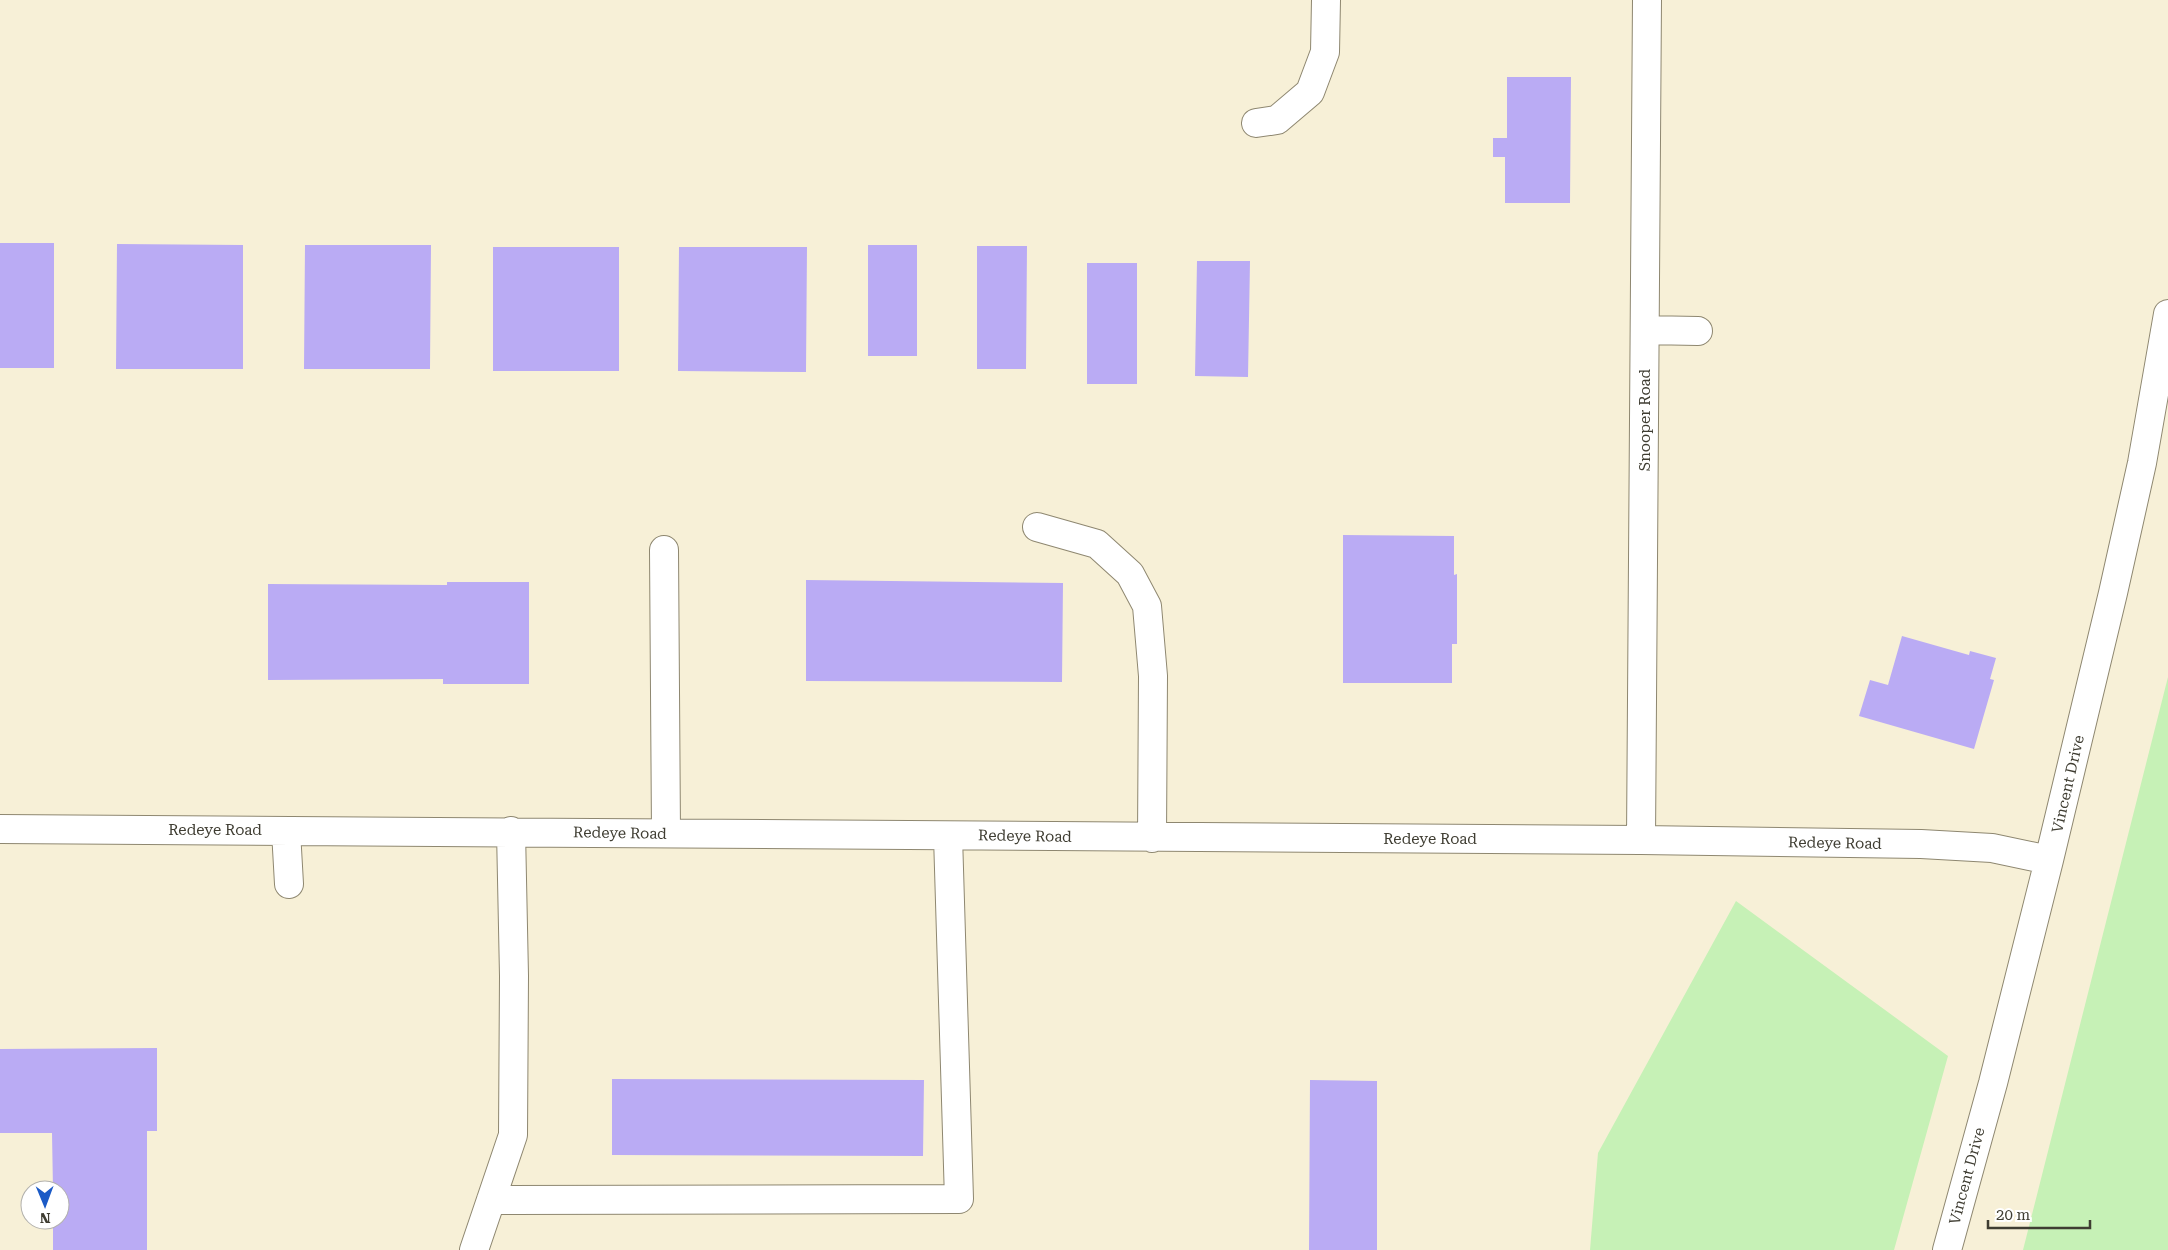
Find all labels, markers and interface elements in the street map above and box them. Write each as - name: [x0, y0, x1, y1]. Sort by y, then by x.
- street label: Snooper Road: [1636, 368, 1654, 471]
- street label: Vincent Drive: [2048, 733, 2088, 835]
- street label: Redeye Road: [168, 821, 262, 839]
- street label: Redeye Road: [573, 823, 667, 843]
- street label: Redeye Road: [978, 826, 1072, 846]
- street label: Redeye Road: [1383, 830, 1477, 848]
- street label: Redeye Road: [1788, 833, 1882, 853]
- street label: Vincent Drive: [1945, 1125, 1989, 1227]
- north arrow: [20, 1180, 70, 1230]
- scale bar: [1988, 1198, 2090, 1230]
- text: 20 m: [1996, 1206, 2031, 1224]
- text: N: [39, 1210, 51, 1226]

